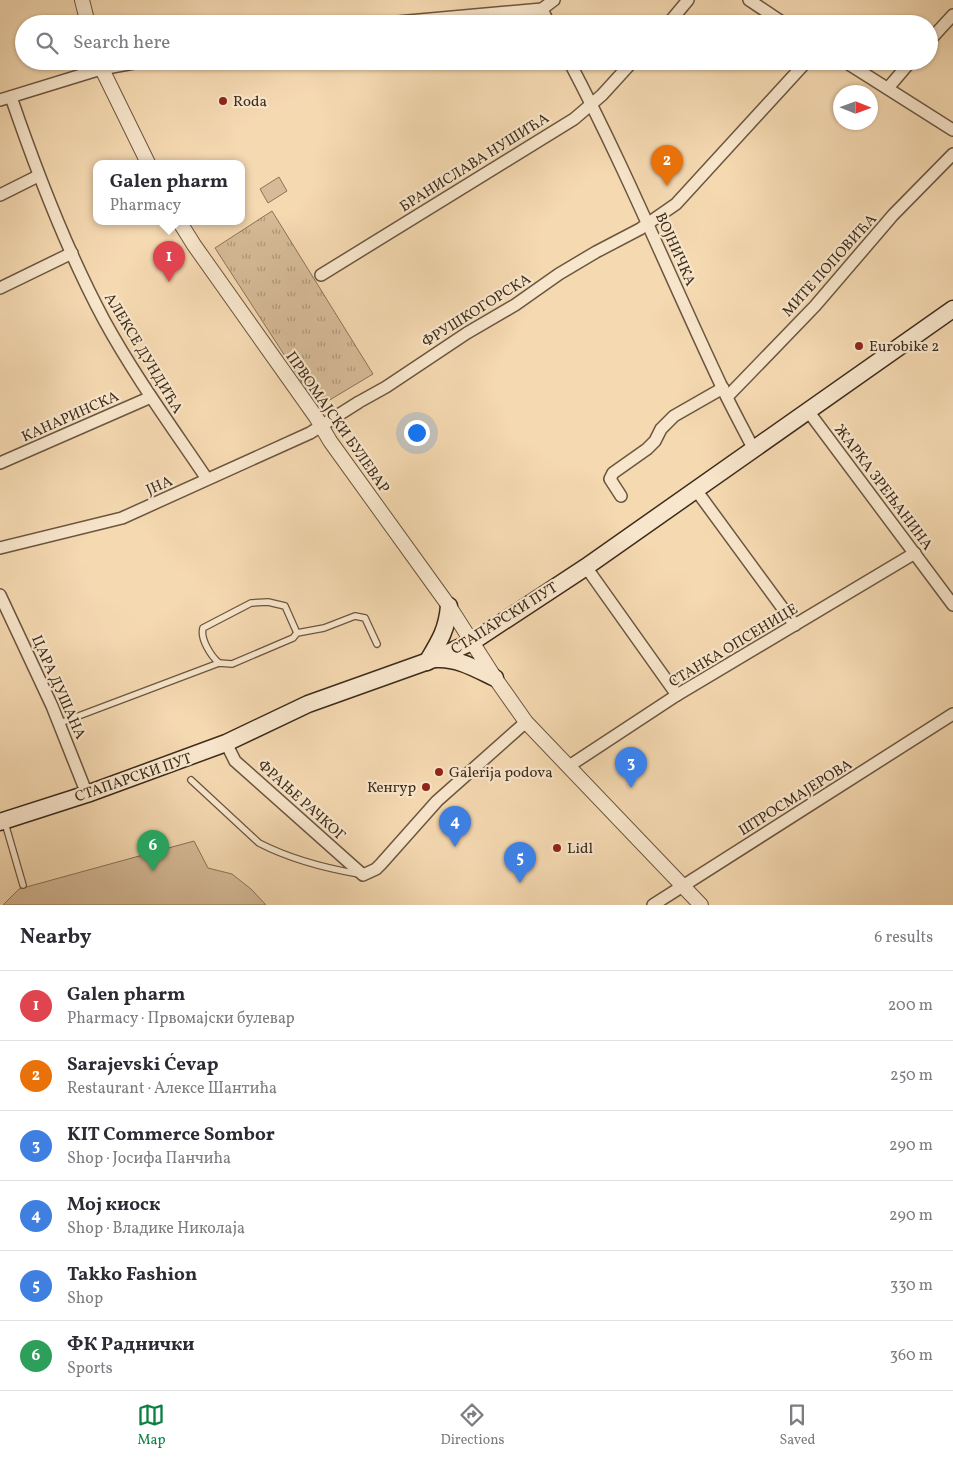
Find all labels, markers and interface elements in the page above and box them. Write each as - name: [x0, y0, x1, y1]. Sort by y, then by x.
- search box: [15, 15, 938, 70]
- icon: search: [33, 29, 61, 57]
- text: Search here: [73, 30, 170, 56]
- north arrow: [833, 85, 878, 130]
- place label: Roda: [233, 92, 267, 113]
- marker: Roda: [217, 95, 229, 107]
- street label: БРАНИСЛАВА НУШИЋА: [396, 108, 554, 218]
- pin: 2: [651, 145, 683, 186]
- popup: [93, 160, 245, 225]
- text: Galen pharm: [110, 169, 228, 195]
- text: Pharmacy: [110, 195, 181, 217]
- street label: ВОЈНИЧКА: [649, 210, 700, 290]
- street label: МИТЕ ПОПОВИЋА: [778, 210, 882, 322]
- pin: 1: [153, 241, 185, 282]
- street label: ФРУШКОГОРСКА: [418, 269, 536, 353]
- street label: АЛЕКСЕ ДУНДИЋА: [98, 289, 187, 418]
- place label: Eurobike 2: [869, 337, 939, 358]
- marker: Eurobike 2: [853, 340, 865, 352]
- street label: ПРВОМАЈСКИ БУЛЕВАР: [280, 348, 394, 498]
- street label: КАНАРИНСКА: [19, 386, 123, 448]
- your location: [404, 420, 430, 446]
- street label: ЖАРКА ЗРЕЊАНИНА: [828, 421, 937, 556]
- street label: ЈНА: [143, 471, 177, 501]
- street label: СТАПАРСКИ ПУТ: [447, 578, 562, 661]
- street label: СТАНКА ОПСЕНИЦЕ: [665, 599, 802, 693]
- street label: ЦАРА ДУШАНА: [25, 632, 90, 743]
- pin: 3: [615, 747, 647, 788]
- street label: СТАПАРСКИ ПУТ: [72, 748, 195, 808]
- street label: ШТРОСМАЈЕРОВА: [735, 755, 857, 842]
- street label: ФРАЊЕ РАЧКОГ: [252, 756, 350, 846]
- place label: Galerija podova: [449, 763, 553, 784]
- marker: Galerija podova: [433, 766, 445, 778]
- place label: Кенгур: [367, 778, 416, 799]
- marker: Кенгур: [420, 781, 432, 793]
- pin: 4: [439, 806, 471, 847]
- pin: 6: [137, 830, 169, 871]
- place label: Lidl: [567, 839, 593, 860]
- pin: 5: [504, 842, 536, 883]
- marker: Lidl: [551, 842, 563, 854]
- text: Nearby: [20, 923, 91, 952]
- text: 6 results: [874, 927, 933, 949]
- text: Galen pharm: [67, 982, 186, 1008]
- text: 1: [33, 995, 39, 1017]
- text: 200 m: [888, 995, 933, 1017]
- text: Pharmacy · Првомајски булевар: [67, 1008, 295, 1030]
- text: Sarajevski Ćevap: [67, 1052, 219, 1078]
- text: 2: [32, 1065, 40, 1087]
- text: 250 m: [890, 1065, 933, 1087]
- text: Restaurant · Алексе Шантића: [67, 1078, 277, 1100]
- text: KIT Commerce Sombor: [67, 1122, 275, 1148]
- text: 3: [32, 1135, 40, 1157]
- text: 290 m: [889, 1135, 933, 1157]
- text: Shop · Јосифа Панчића: [67, 1148, 231, 1170]
- text: Мој киоск: [67, 1192, 160, 1218]
- text: 4: [31, 1205, 41, 1227]
- text: 290 m: [889, 1205, 933, 1227]
- text: Shop · Владике Николаја: [67, 1218, 245, 1240]
- text: Takko Fashion: [67, 1262, 197, 1288]
- text: 5: [32, 1275, 40, 1297]
- text: 330 m: [890, 1275, 933, 1297]
- text: Shop: [67, 1288, 103, 1310]
- text: ФК Раднички: [67, 1332, 195, 1358]
- text: 6: [32, 1345, 40, 1367]
- text: 360 m: [890, 1345, 933, 1367]
- text: Sports: [67, 1358, 113, 1380]
- tab: Map: [137, 1401, 165, 1450]
- tab: Directions: [440, 1401, 505, 1450]
- tab: Saved: [779, 1401, 816, 1450]

